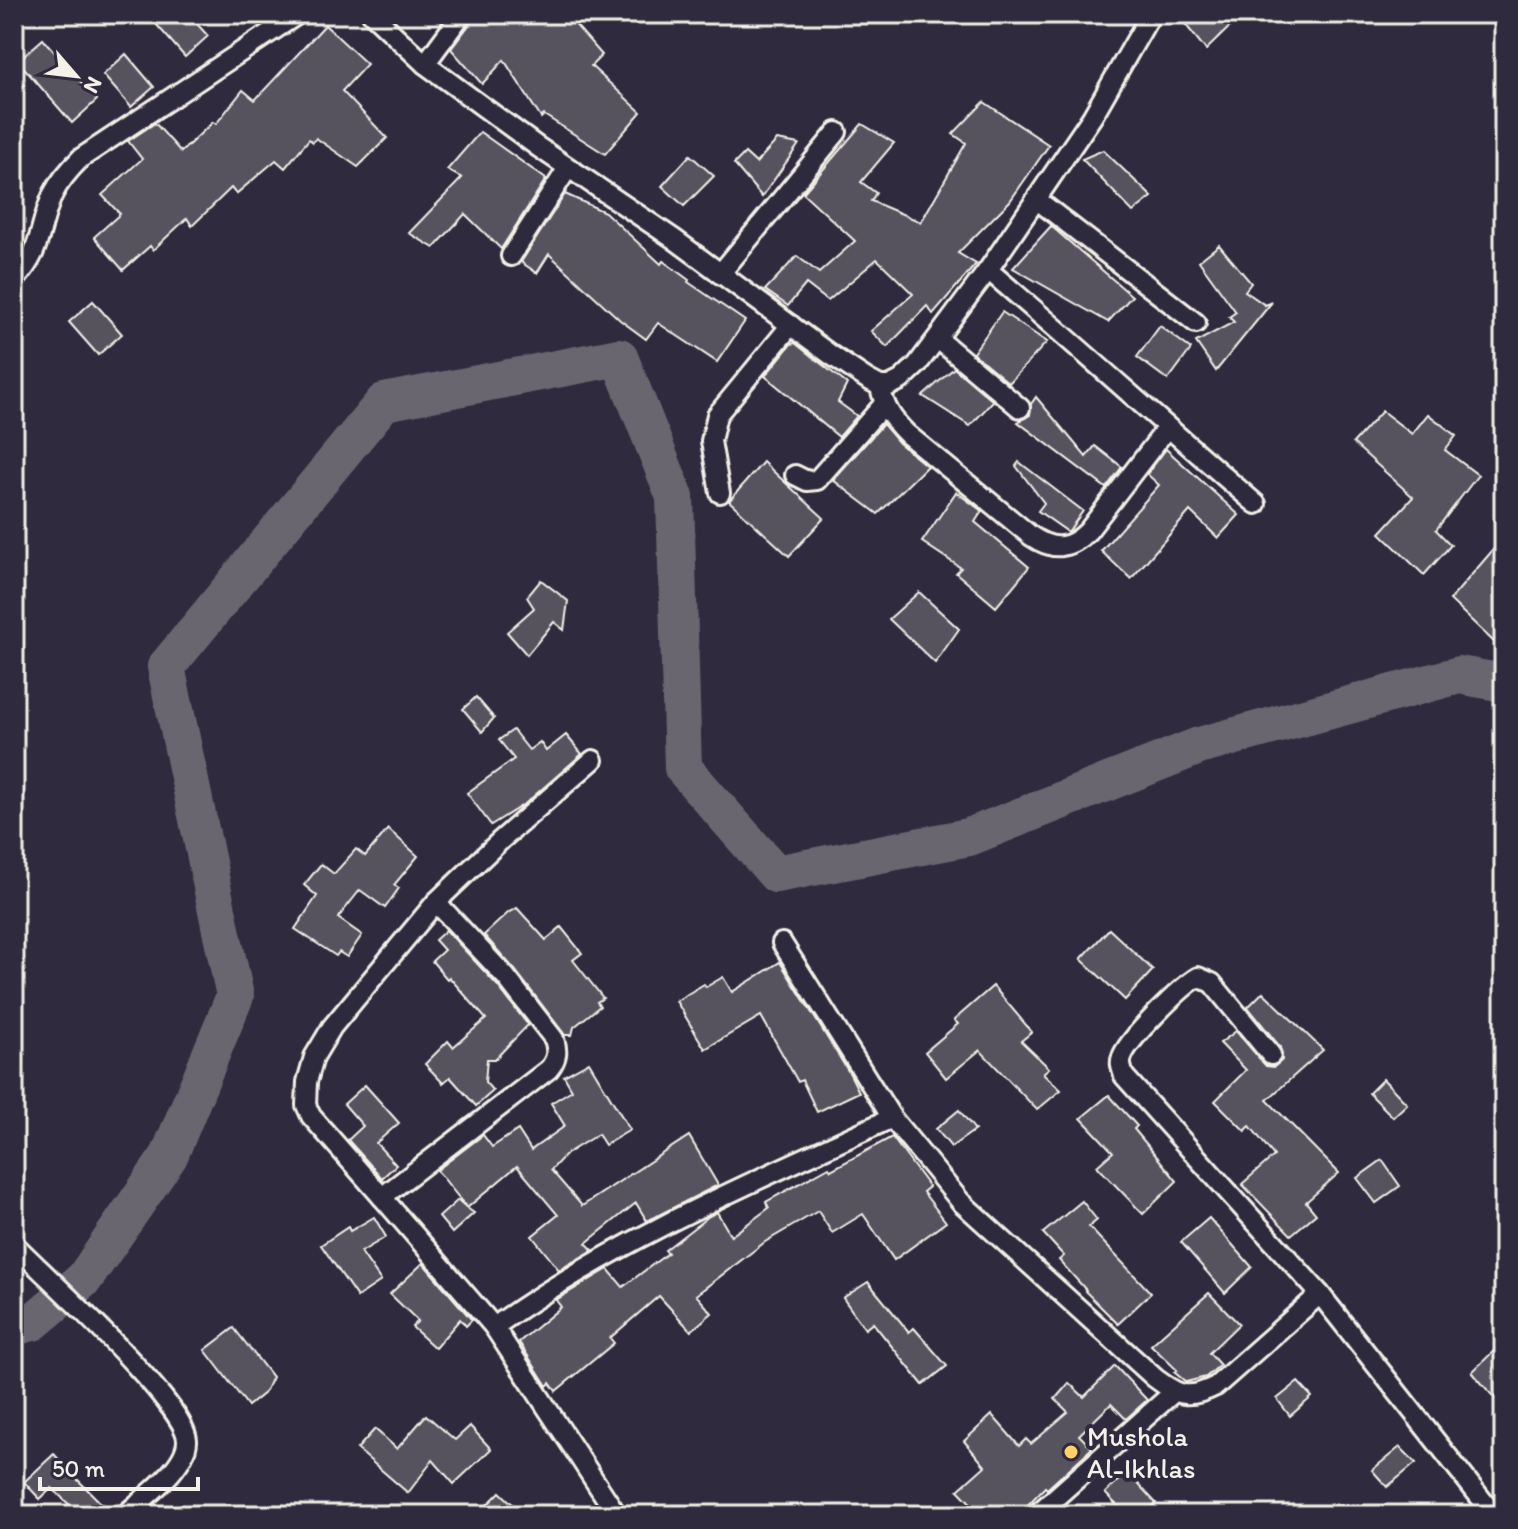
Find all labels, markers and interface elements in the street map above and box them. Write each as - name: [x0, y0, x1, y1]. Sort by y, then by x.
- north arrow: [36, 36, 116, 116]
- text: N: [78, 72, 109, 98]
- place label: Mushola Al-Ikhlas: [1087, 1419, 1196, 1485]
- scale bar: [40, 1441, 198, 1491]
- marker: Mushola Al-Ikhlas: [1062, 1443, 1080, 1461]
- text: 50 m: [52, 1454, 105, 1483]

